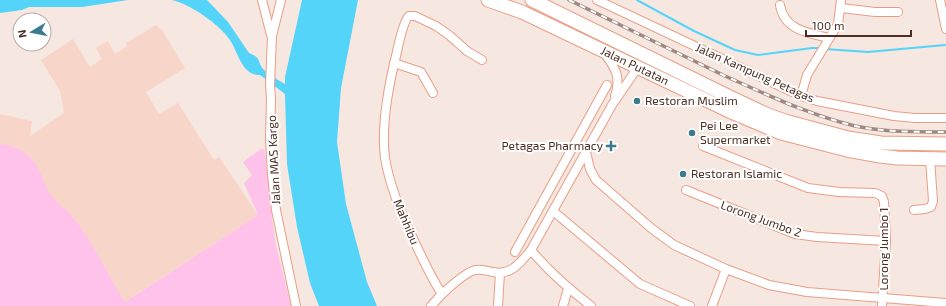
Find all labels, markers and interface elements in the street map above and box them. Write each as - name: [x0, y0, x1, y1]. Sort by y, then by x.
- north arrow: [12, 12, 52, 52]
- scale bar: [806, 12, 911, 38]
- text: 100 m: [812, 18, 844, 32]
- text: N: [15, 29, 29, 39]
- street label: Jalan Kampung Petagas: [694, 40, 817, 105]
- street label: Jalan Putatan: [599, 43, 671, 87]
- place label: Restoran Muslim: [645, 93, 738, 107]
- marker: Restoran Muslim: [632, 96, 642, 106]
- street label: Jalan MAS Kargo: [264, 115, 282, 205]
- place label: Pei Lee Supermarket: [700, 118, 771, 146]
- marker: Pei Lee Supermarket: [687, 128, 697, 138]
- place label: Petagas Pharmacy: [502, 138, 604, 152]
- marker: Petagas Pharmacy: [606, 141, 616, 151]
- place label: Restoran Islamic: [691, 166, 782, 180]
- marker: Restoran Islamic: [678, 169, 688, 179]
- street label: Mahhibu: [391, 197, 423, 246]
- street label: Lorong Jumbo 2: [719, 197, 804, 239]
- street label: Lorong Jumbo 1: [876, 207, 890, 291]

